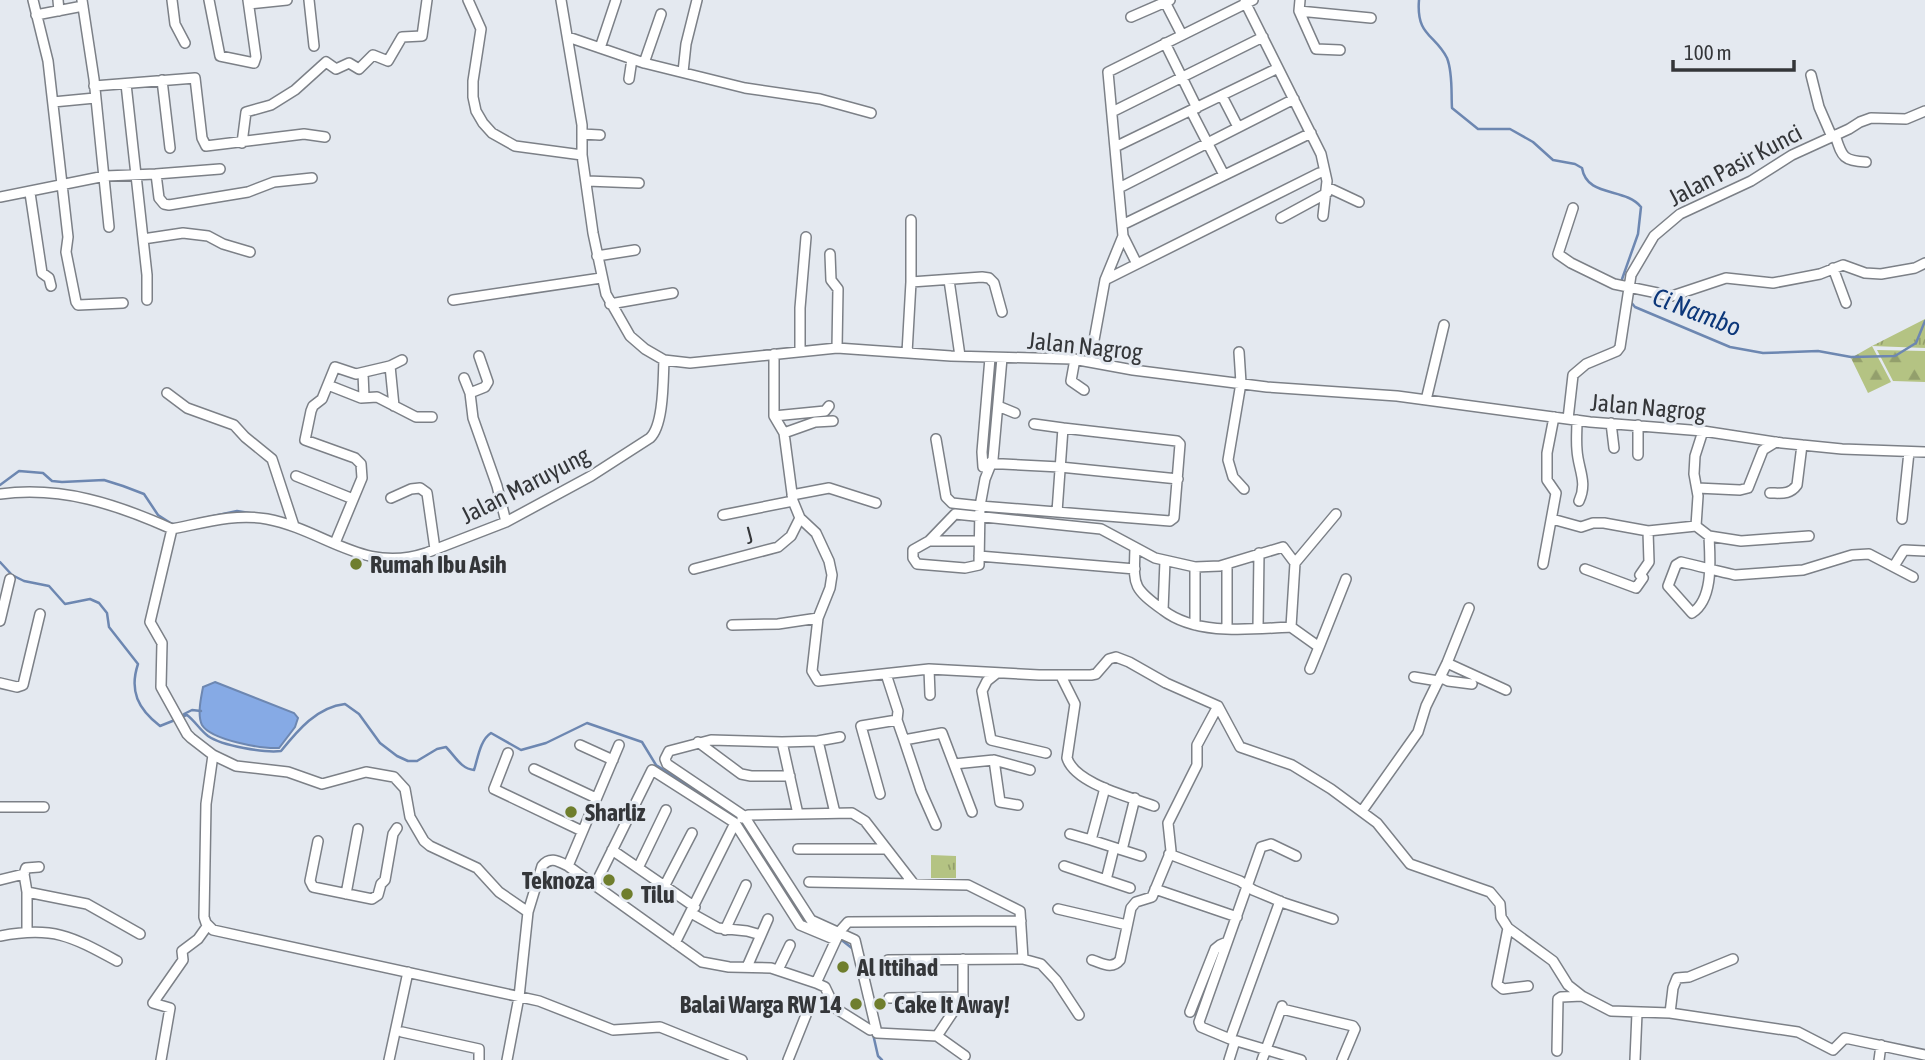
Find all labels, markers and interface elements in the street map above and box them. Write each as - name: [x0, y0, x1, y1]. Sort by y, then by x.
- scale bar: [1673, 28, 1794, 72]
- text: 100 m: [1684, 40, 1732, 64]
- street label: Jalan Pasir Kunci: [1664, 119, 1806, 211]
- water label: Ci Nambo: [1649, 282, 1745, 342]
- street label: Jalan Nagrog: [1026, 327, 1145, 366]
- street label: Jalan Nagrog: [1589, 389, 1707, 426]
- street label: Jalan Maruyung: [456, 441, 594, 529]
- street label: J: [742, 521, 756, 549]
- place label: Rumah Ibu Asih: [370, 551, 507, 578]
- marker: Rumah Ibu Asih: [348, 556, 364, 572]
- place label: Sharliz: [585, 799, 646, 826]
- marker: Sharliz: [563, 804, 579, 820]
- place label: Teknoza: [522, 867, 595, 894]
- marker: Teknoza: [601, 872, 617, 888]
- place label: Tilu: [641, 881, 675, 908]
- marker: Tilu: [619, 886, 635, 902]
- place label: Al Ittihad: [856, 954, 938, 981]
- marker: Al Ittihad: [835, 959, 851, 975]
- place label: Balai Warga RW 14: [680, 991, 842, 1018]
- place label: Cake It Away!: [894, 991, 1010, 1018]
- marker: Balai Warga RW 14: [848, 996, 864, 1012]
- marker: Cake It Away!: [872, 996, 888, 1012]

